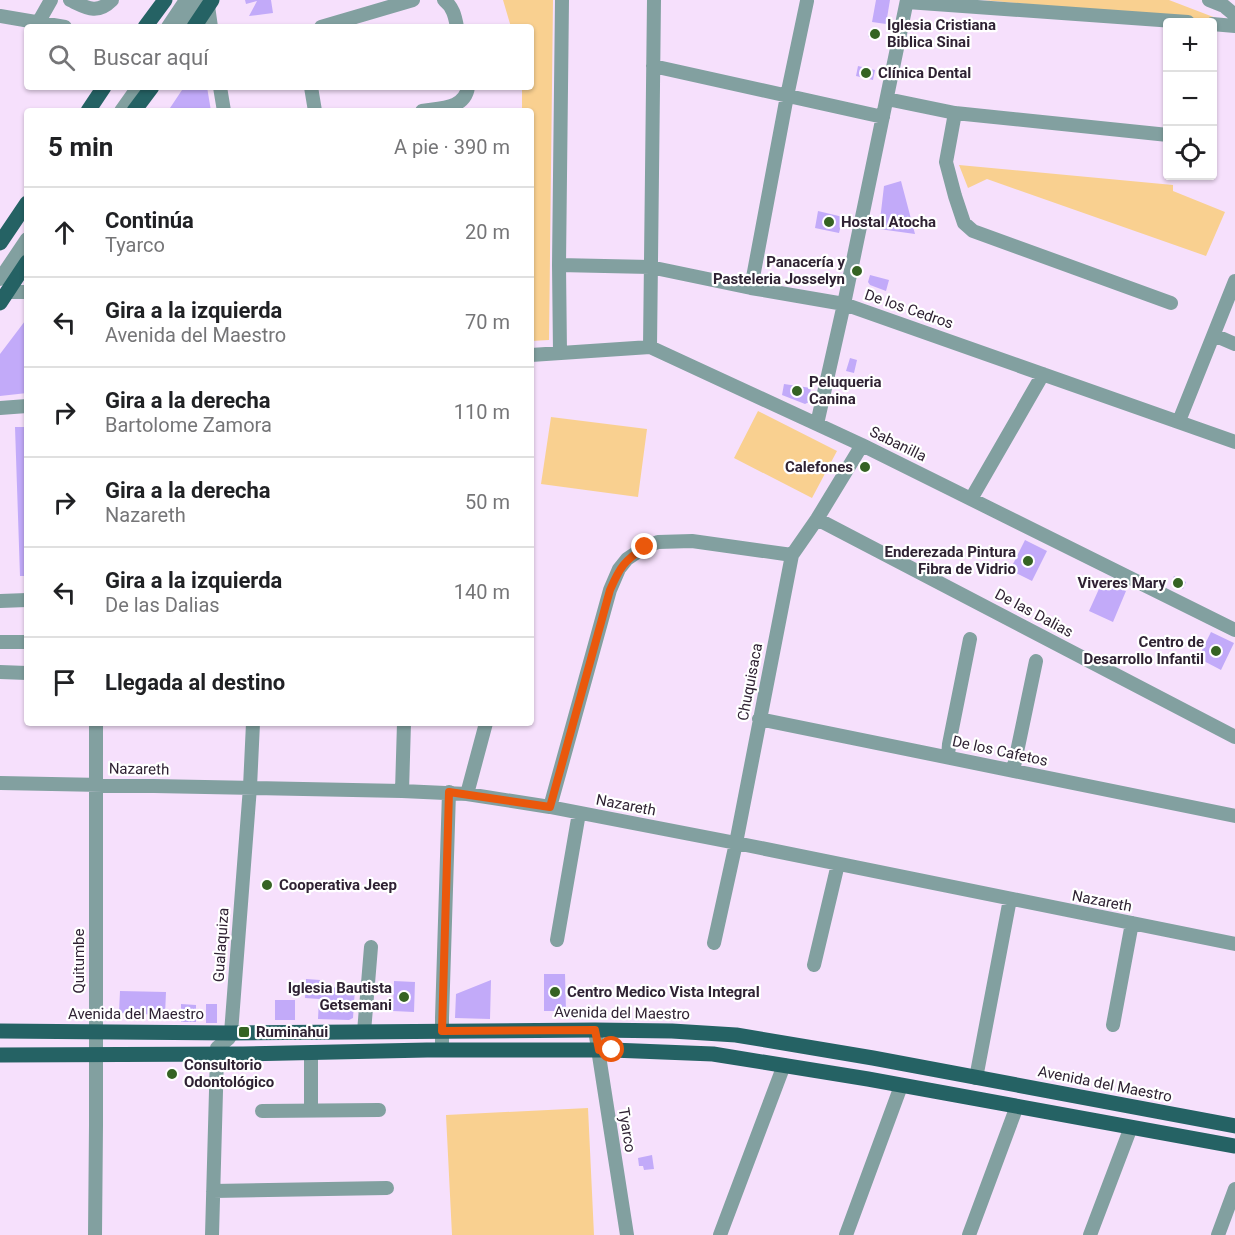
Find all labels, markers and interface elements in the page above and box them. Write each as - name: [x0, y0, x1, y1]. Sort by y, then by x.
- place label: Iglesia Cristiana Biblica Sinai: [887, 16, 996, 51]
- map controls: [1163, 18, 1217, 180]
- button: +: [1163, 18, 1217, 72]
- search box: [24, 24, 534, 90]
- marker: Iglesia Cristiana Biblica Sinai: [868, 27, 882, 41]
- icon: search: [45, 41, 78, 74]
- text: Buscar aquí: [93, 45, 209, 70]
- place label: Clínica Dental: [878, 64, 971, 82]
- marker: Clínica Dental: [859, 66, 873, 80]
- button: −: [1163, 72, 1217, 126]
- button: locate: [1163, 126, 1217, 180]
- text: 5 min: [48, 132, 113, 162]
- text: A pie · 390 m: [394, 135, 510, 159]
- text: Continúa: [105, 208, 194, 233]
- place label: Hostal Atocha: [841, 213, 936, 231]
- marker: Hostal Atocha: [822, 215, 836, 229]
- icon: ahead: [48, 216, 81, 249]
- text: 20 m: [465, 220, 510, 244]
- text: Tyarco: [105, 233, 165, 257]
- place label: Panacería y Pasteleria Josselyn: [713, 253, 845, 288]
- marker: Panacería y Pasteleria Josselyn: [850, 264, 864, 278]
- street label: De los Cedros: [862, 285, 956, 333]
- text: Gira a la izquierda: [105, 298, 282, 323]
- icon: left: [48, 306, 81, 339]
- text: 70 m: [465, 310, 510, 334]
- text: Avenida del Maestro: [105, 323, 286, 347]
- place label: Peluqueria Canina: [809, 373, 882, 408]
- marker: Peluqueria Canina: [790, 384, 804, 398]
- text: Gira a la derecha: [105, 388, 271, 413]
- icon: right: [48, 396, 81, 429]
- text: 110 m: [454, 400, 510, 424]
- text: Bartolome Zamora: [105, 413, 272, 437]
- street label: Sabanilla: [867, 423, 929, 465]
- place label: Calefones: [785, 458, 853, 476]
- marker: Calefones: [858, 460, 872, 474]
- text: Gira a la derecha: [105, 478, 271, 503]
- icon: right: [48, 486, 81, 519]
- text: 50 m: [465, 490, 510, 514]
- text: Nazareth: [105, 503, 186, 527]
- route end: [631, 533, 657, 559]
- place label: Enderezada Pintura Fibra de Vidrio: [884, 543, 1016, 578]
- marker: Enderezada Pintura Fibra de Vidrio: [1021, 554, 1035, 568]
- text: Gira a la izquierda: [105, 568, 282, 593]
- place label: Viveres Mary: [1077, 574, 1166, 592]
- icon: left: [48, 576, 81, 609]
- marker: Viveres Mary: [1171, 576, 1185, 590]
- text: 140 m: [454, 580, 510, 604]
- street label: De las Dalias: [992, 585, 1076, 641]
- text: De las Dalias: [105, 593, 220, 617]
- place label: Centro de Desarrollo Infantil: [1083, 633, 1204, 668]
- street label: Chuquisaca: [734, 642, 766, 722]
- marker: Centro de Desarrollo Infantil: [1209, 644, 1223, 658]
- icon: arrive: [48, 666, 81, 699]
- text: Llegada al destino: [105, 670, 285, 695]
- street label: De los Cafetos: [951, 732, 1049, 770]
- street label: Nazareth: [109, 759, 169, 779]
- street label: Nazareth: [595, 790, 657, 820]
- place label: Cooperativa Jeep: [279, 876, 397, 894]
- marker: Cooperativa Jeep: [260, 878, 274, 892]
- street label: Nazareth: [1071, 886, 1133, 916]
- street label: Gualaquiza: [209, 907, 233, 983]
- street label: Quitumbe: [70, 928, 88, 993]
- place label: Iglesia Bautista Getsemani: [288, 979, 392, 1014]
- place label: Centro Medico Vista Integral: [567, 983, 760, 1001]
- marker: Centro Medico Vista Integral: [548, 985, 562, 999]
- marker: Iglesia Bautista Getsemani: [397, 990, 411, 1004]
- street label: Avenida del Maestro: [554, 1003, 690, 1023]
- street label: Avenida del Maestro: [68, 1005, 204, 1023]
- place label: Ruminahui: [256, 1023, 328, 1041]
- marker: Ruminahui: [237, 1025, 251, 1039]
- route start: [598, 1036, 624, 1062]
- place label: Consultorio Odontológico: [184, 1056, 274, 1091]
- street label: Avenida del Maestro: [1037, 1062, 1173, 1106]
- marker: Consultorio Odontológico: [165, 1067, 179, 1081]
- street label: Tyarco: [615, 1106, 639, 1154]

